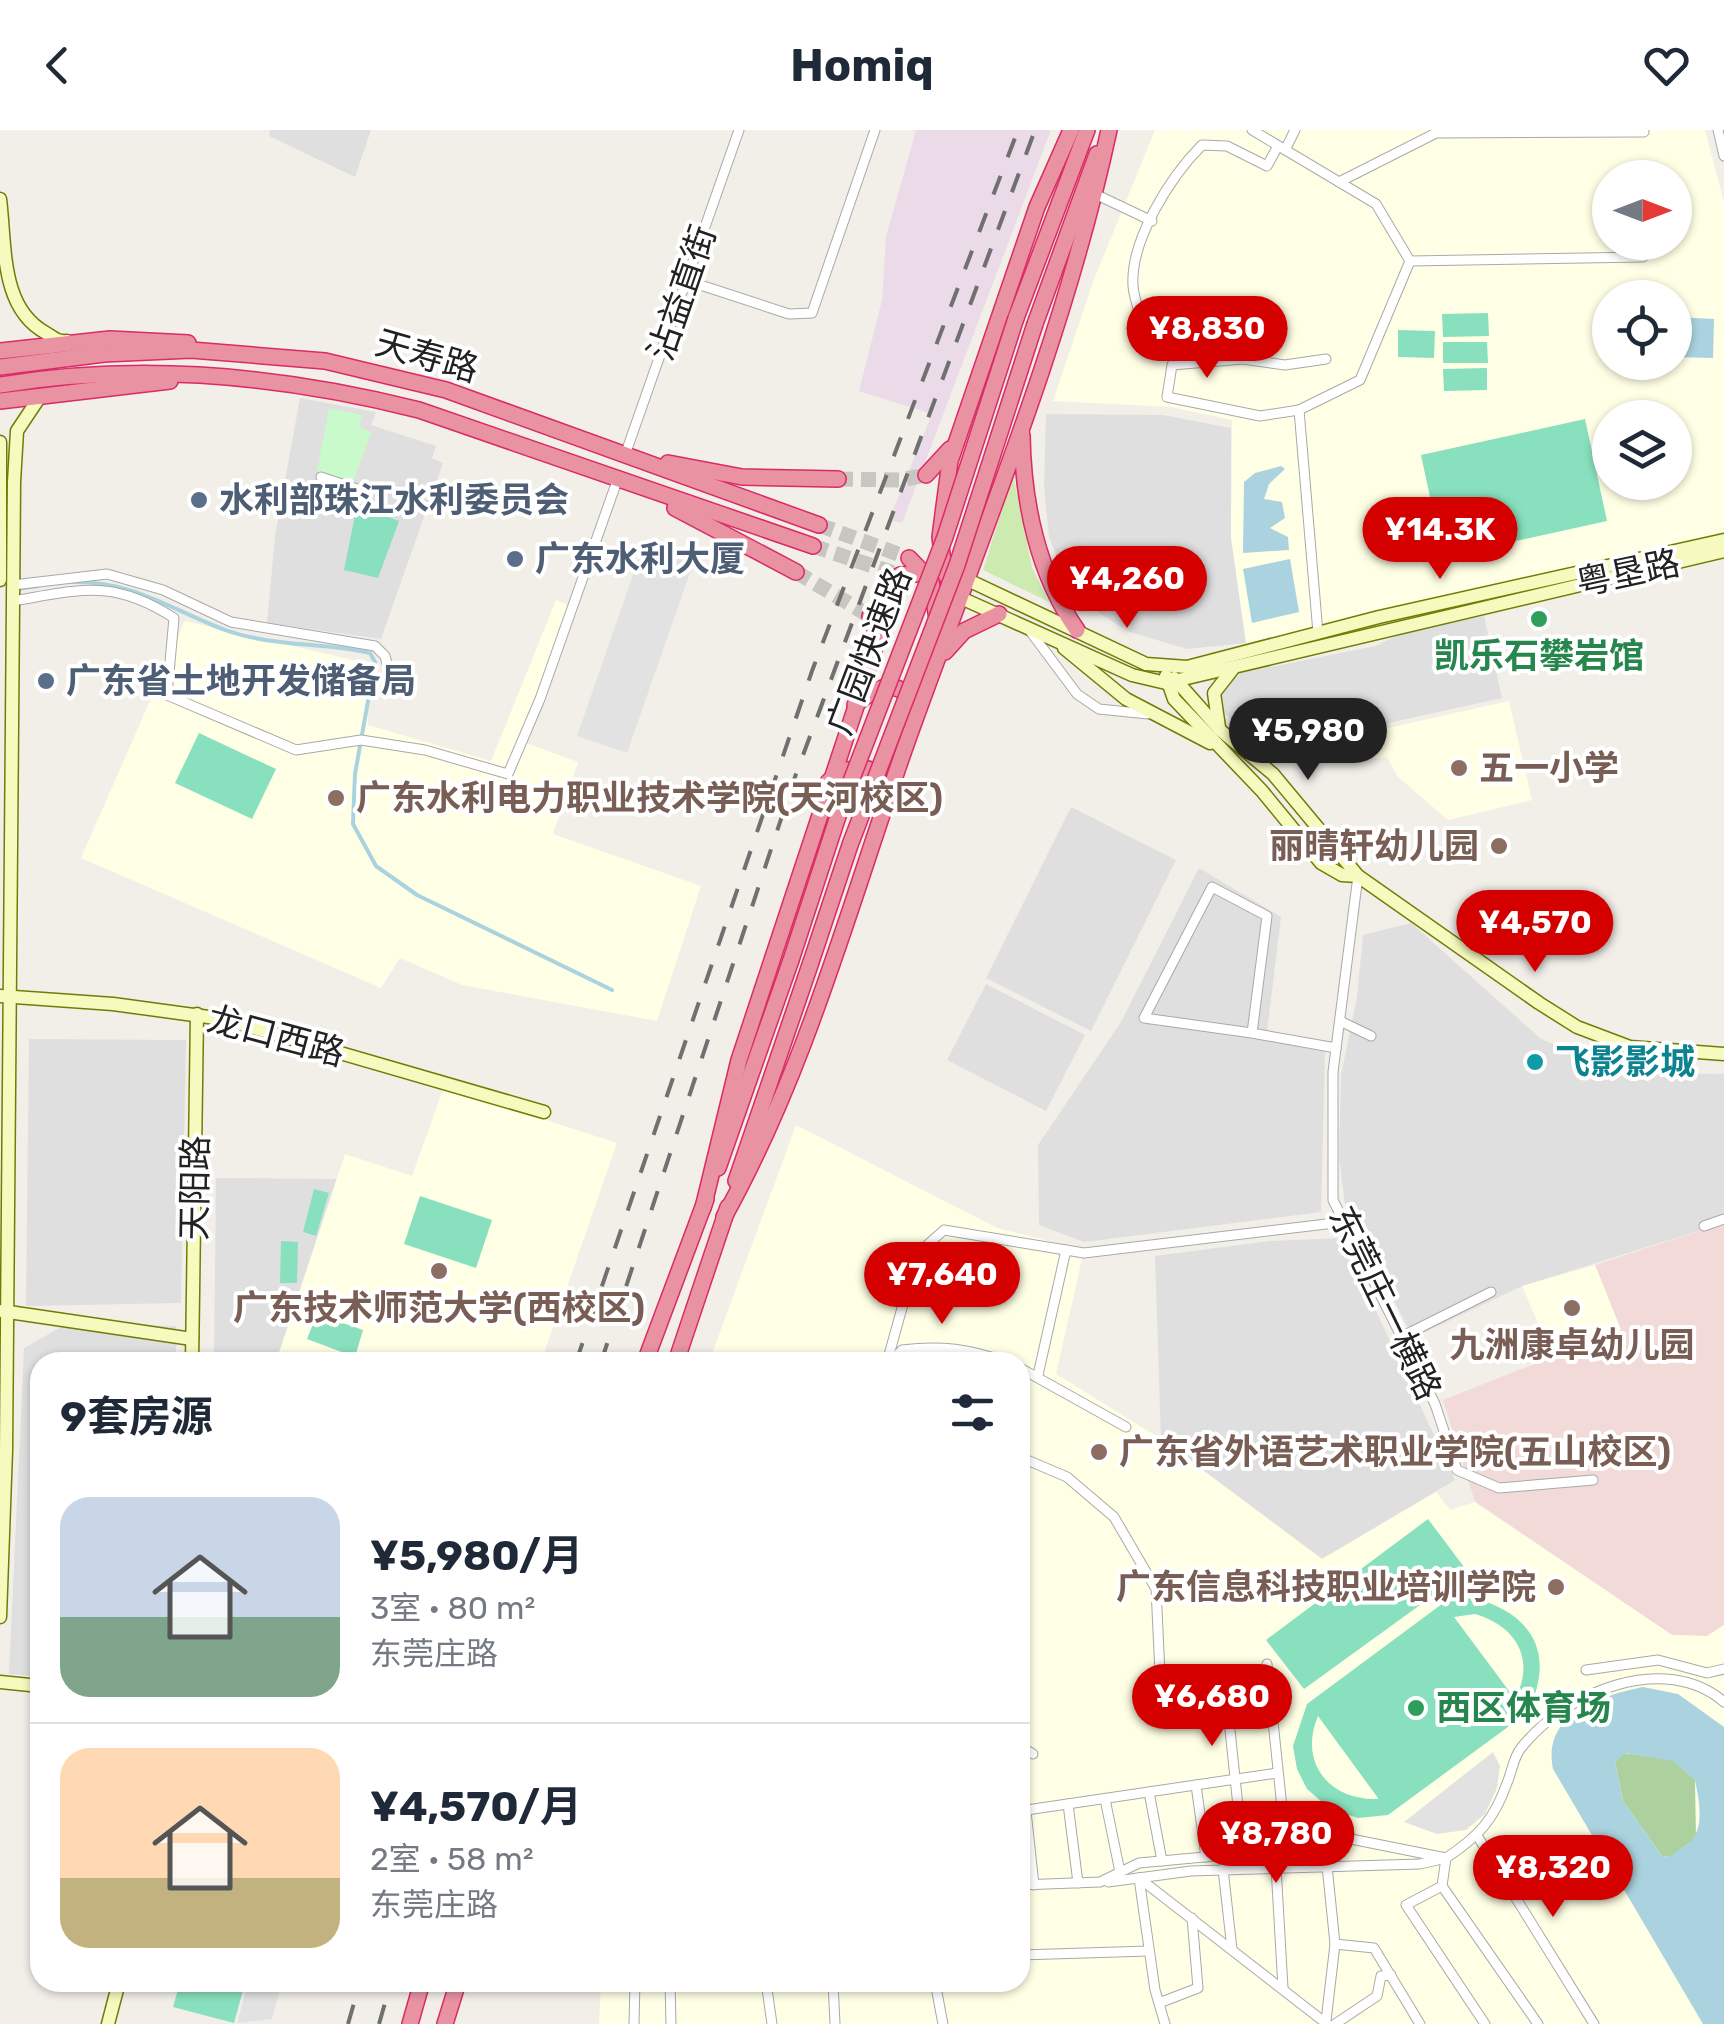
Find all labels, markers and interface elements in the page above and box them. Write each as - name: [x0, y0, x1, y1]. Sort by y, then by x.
- icon: back: [30, 38, 85, 93]
- icon: heart: [1639, 38, 1694, 93]
- text: Homiq: [790, 39, 934, 92]
- north arrow: [1592, 160, 1692, 260]
- map controls: [1592, 160, 1692, 500]
- street label: 沾益直街: [639, 220, 725, 366]
- button: locate: [1592, 280, 1692, 380]
- pin: ¥8,830: [1126, 296, 1288, 381]
- text: ¥8,830: [1149, 309, 1265, 347]
- street label: 天寿路: [371, 321, 483, 391]
- button: layers: [1592, 400, 1692, 500]
- place label: 水利部珠江水利委员会: [219, 479, 569, 521]
- marker: 水利部珠江水利委员会: [188, 489, 210, 511]
- pin: ¥14.3K: [1359, 497, 1521, 582]
- text: ¥14.3K: [1385, 510, 1495, 548]
- place label: 广东水利大厦: [535, 538, 745, 580]
- street label: 粤垦路: [1572, 542, 1684, 604]
- pin: ¥4,260: [1046, 546, 1208, 631]
- marker: 广东水利大厦: [504, 548, 526, 570]
- text: ¥4,260: [1069, 559, 1185, 597]
- street label: 广园快速路: [818, 562, 920, 740]
- marker: 凯乐石攀岩馆: [1528, 608, 1550, 630]
- place label: 凯乐石攀岩馆: [1434, 635, 1644, 677]
- place label: 广东省土地开发储备局: [66, 660, 416, 702]
- marker: 广东省土地开发储备局: [35, 670, 57, 692]
- pin: ¥5,980: [1227, 698, 1389, 783]
- text: ¥5,980: [1251, 711, 1365, 749]
- place label: 五一小学: [1479, 747, 1619, 789]
- marker: 五一小学: [1448, 757, 1470, 779]
- place label: 广东水利电力职业技术学院(天河校区): [356, 777, 943, 819]
- marker: 广东水利电力职业技术学院(天河校区): [325, 787, 347, 809]
- place label: 丽晴轩幼儿园: [1269, 825, 1479, 867]
- marker: 丽晴轩幼儿园: [1488, 835, 1510, 857]
- pin: ¥4,570: [1454, 890, 1616, 975]
- text: ¥4,570: [1478, 903, 1592, 941]
- street label: 龙口西路: [203, 998, 349, 1074]
- place label: 飞影影城: [1555, 1041, 1695, 1083]
- marker: 飞影影城: [1524, 1051, 1546, 1073]
- street label: 天阳路: [173, 1135, 217, 1241]
- street label: 东莞庄一横路: [1320, 1199, 1450, 1407]
- pin: ¥7,640: [861, 1242, 1023, 1327]
- text: ¥7,640: [886, 1255, 998, 1293]
- marker: 广东技术师范大学(西校区): [428, 1260, 450, 1282]
- place label: 广东技术师范大学(西校区): [233, 1287, 645, 1329]
- marker: 九洲康卓幼儿园: [1561, 1297, 1583, 1319]
- place label: 九洲康卓幼儿园: [1449, 1324, 1695, 1366]
- icon: filters: [945, 1385, 1000, 1440]
- text: 9套房源: [60, 1392, 213, 1442]
- place label: 广东省外语艺术职业学院(五山校区): [1119, 1431, 1671, 1473]
- marker: 广东省外语艺术职业学院(五山校区): [1088, 1441, 1110, 1463]
- text: ¥5,980/月: [370, 1531, 583, 1581]
- icon: home: [140, 1537, 260, 1657]
- place label: 广东信息科技职业培训学院: [1116, 1566, 1536, 1608]
- marker: 广东信息科技职业培训学院: [1545, 1576, 1567, 1598]
- text: 3室 · 80 m²: [370, 1589, 535, 1627]
- text: 东莞庄路: [370, 1635, 498, 1673]
- pin: ¥6,680: [1131, 1664, 1293, 1749]
- text: ¥6,680: [1154, 1677, 1270, 1715]
- place label: 西区体育场: [1436, 1687, 1611, 1729]
- marker: 西区体育场: [1405, 1697, 1427, 1719]
- text: ¥4,570/月: [370, 1782, 582, 1832]
- icon: home: [140, 1788, 260, 1908]
- pin: ¥8,780: [1195, 1801, 1357, 1886]
- text: ¥8,780: [1219, 1814, 1333, 1852]
- pin: ¥8,320: [1472, 1835, 1634, 1920]
- text: 2室 · 58 m²: [370, 1840, 534, 1878]
- text: ¥8,320: [1495, 1848, 1611, 1886]
- text: 东莞庄路: [370, 1886, 498, 1924]

